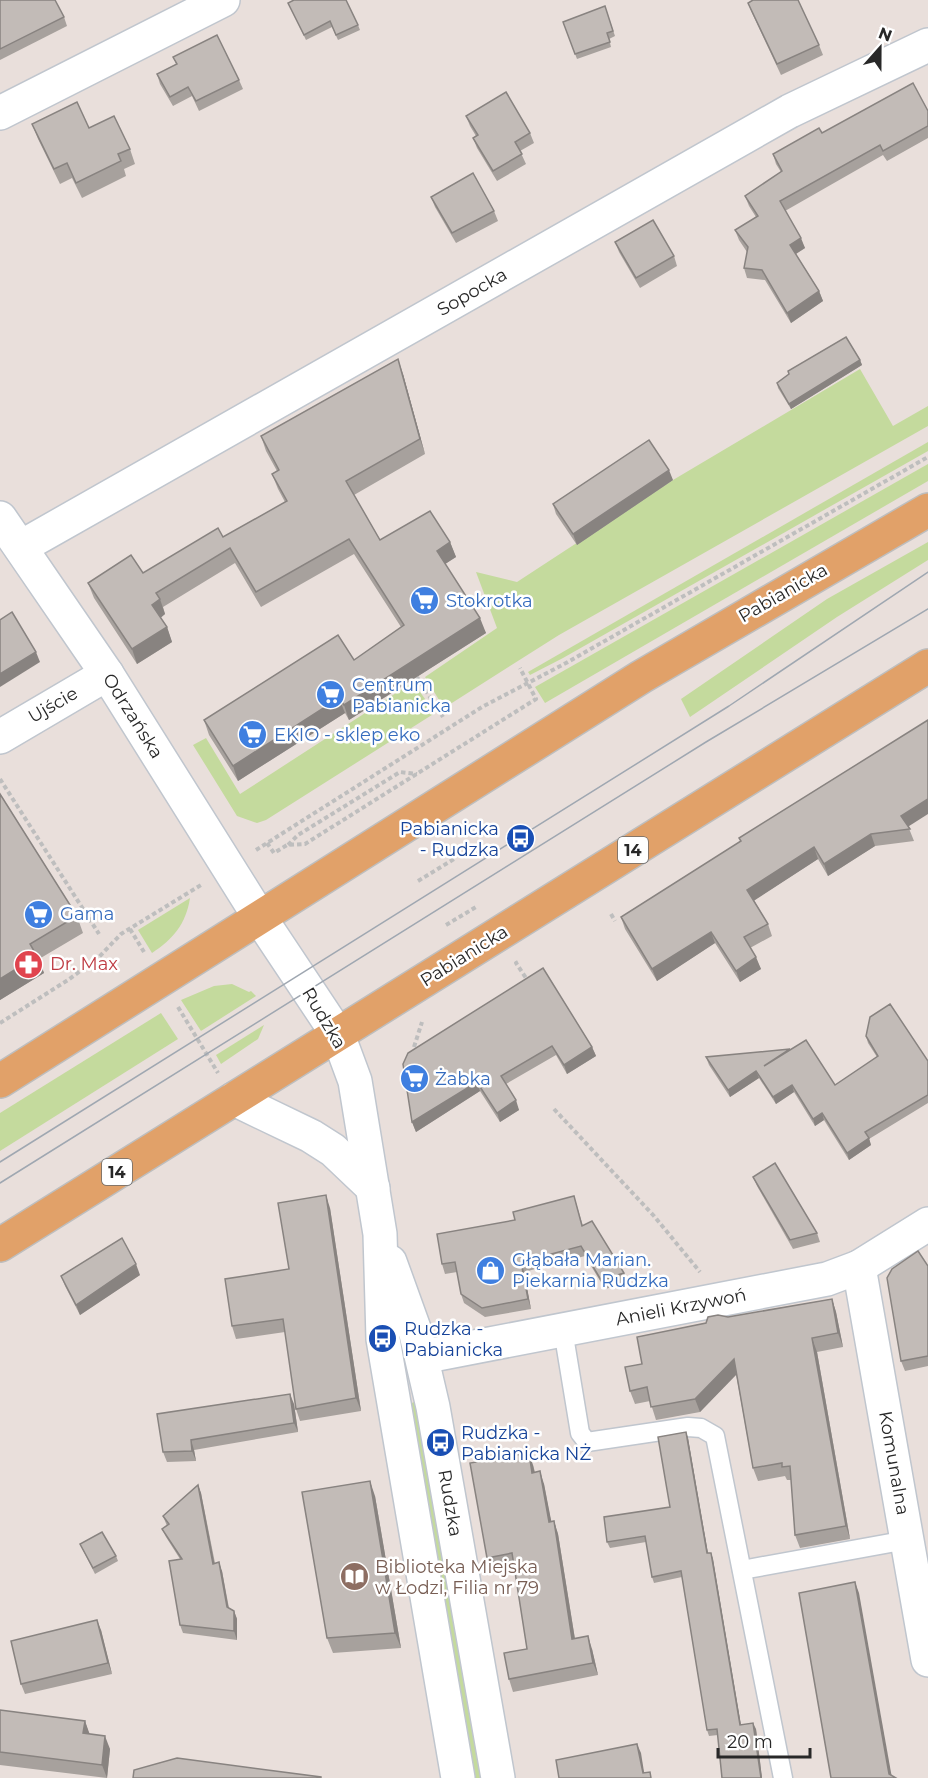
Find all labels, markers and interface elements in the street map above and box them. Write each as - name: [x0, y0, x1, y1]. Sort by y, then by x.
- north arrow: [850, 18, 910, 78]
- text: N: [876, 23, 895, 46]
- street label: Sopocka: [433, 263, 511, 321]
- street label: Pabianicka: [735, 559, 831, 627]
- supermarket icon: Stokrotka: [409, 585, 441, 617]
- place label: Stokrotka: [446, 590, 533, 612]
- street label: Odrzańska: [98, 669, 168, 763]
- place label: Centrum Pabianicka: [352, 674, 451, 717]
- supermarket icon: Centrum Pabianicka: [315, 679, 347, 711]
- street label: Ujście: [24, 682, 82, 728]
- supermarket icon: EKIO - sklep eko: [237, 719, 269, 751]
- place label: EKIO - sklep eko: [274, 724, 420, 746]
- place label: Pabianicka - Rudzka: [400, 818, 499, 861]
- bus stop icon: Pabianicka - Rudzka: [504, 823, 536, 855]
- road number: 14: [618, 837, 648, 863]
- supermarket icon: Gama: [23, 898, 55, 930]
- place label: Gama: [60, 903, 114, 925]
- street label: Pabianicka: [416, 920, 512, 992]
- pharmacy icon: Dr. Max: [13, 948, 45, 980]
- place label: Dr. Max: [50, 953, 118, 975]
- street label: Rudzka: [297, 983, 351, 1053]
- supermarket icon: Żabka: [398, 1063, 430, 1095]
- place label: Żabka: [435, 1068, 491, 1090]
- road number: 14: [102, 1159, 132, 1185]
- place label: Głąbała Marian. Piekarnia Rudzka: [512, 1249, 669, 1292]
- shop icon: Głąbała Marian. Piekarnia Rudzka: [475, 1254, 507, 1286]
- street label: Anieli Krzywoń: [614, 1284, 748, 1330]
- place label: Rudzka - Pabianicka: [404, 1318, 503, 1361]
- bus stop icon: Rudzka - Pabianicka: [367, 1323, 399, 1355]
- street label: Komunalna: [874, 1409, 914, 1517]
- place label: Rudzka - Pabianicka NŻ: [461, 1422, 591, 1465]
- bus stop icon: Rudzka - Pabianicka NŻ: [424, 1427, 456, 1459]
- street label: Rudzka: [433, 1468, 467, 1538]
- place label: Biblioteka Miejska w Łodzi, Filia nr 79: [375, 1556, 539, 1599]
- library icon: Biblioteka Miejska w Łodzi, Filia nr 79: [338, 1561, 370, 1593]
- scale bar: [718, 1721, 810, 1759]
- text: 20 m: [727, 1731, 773, 1753]

